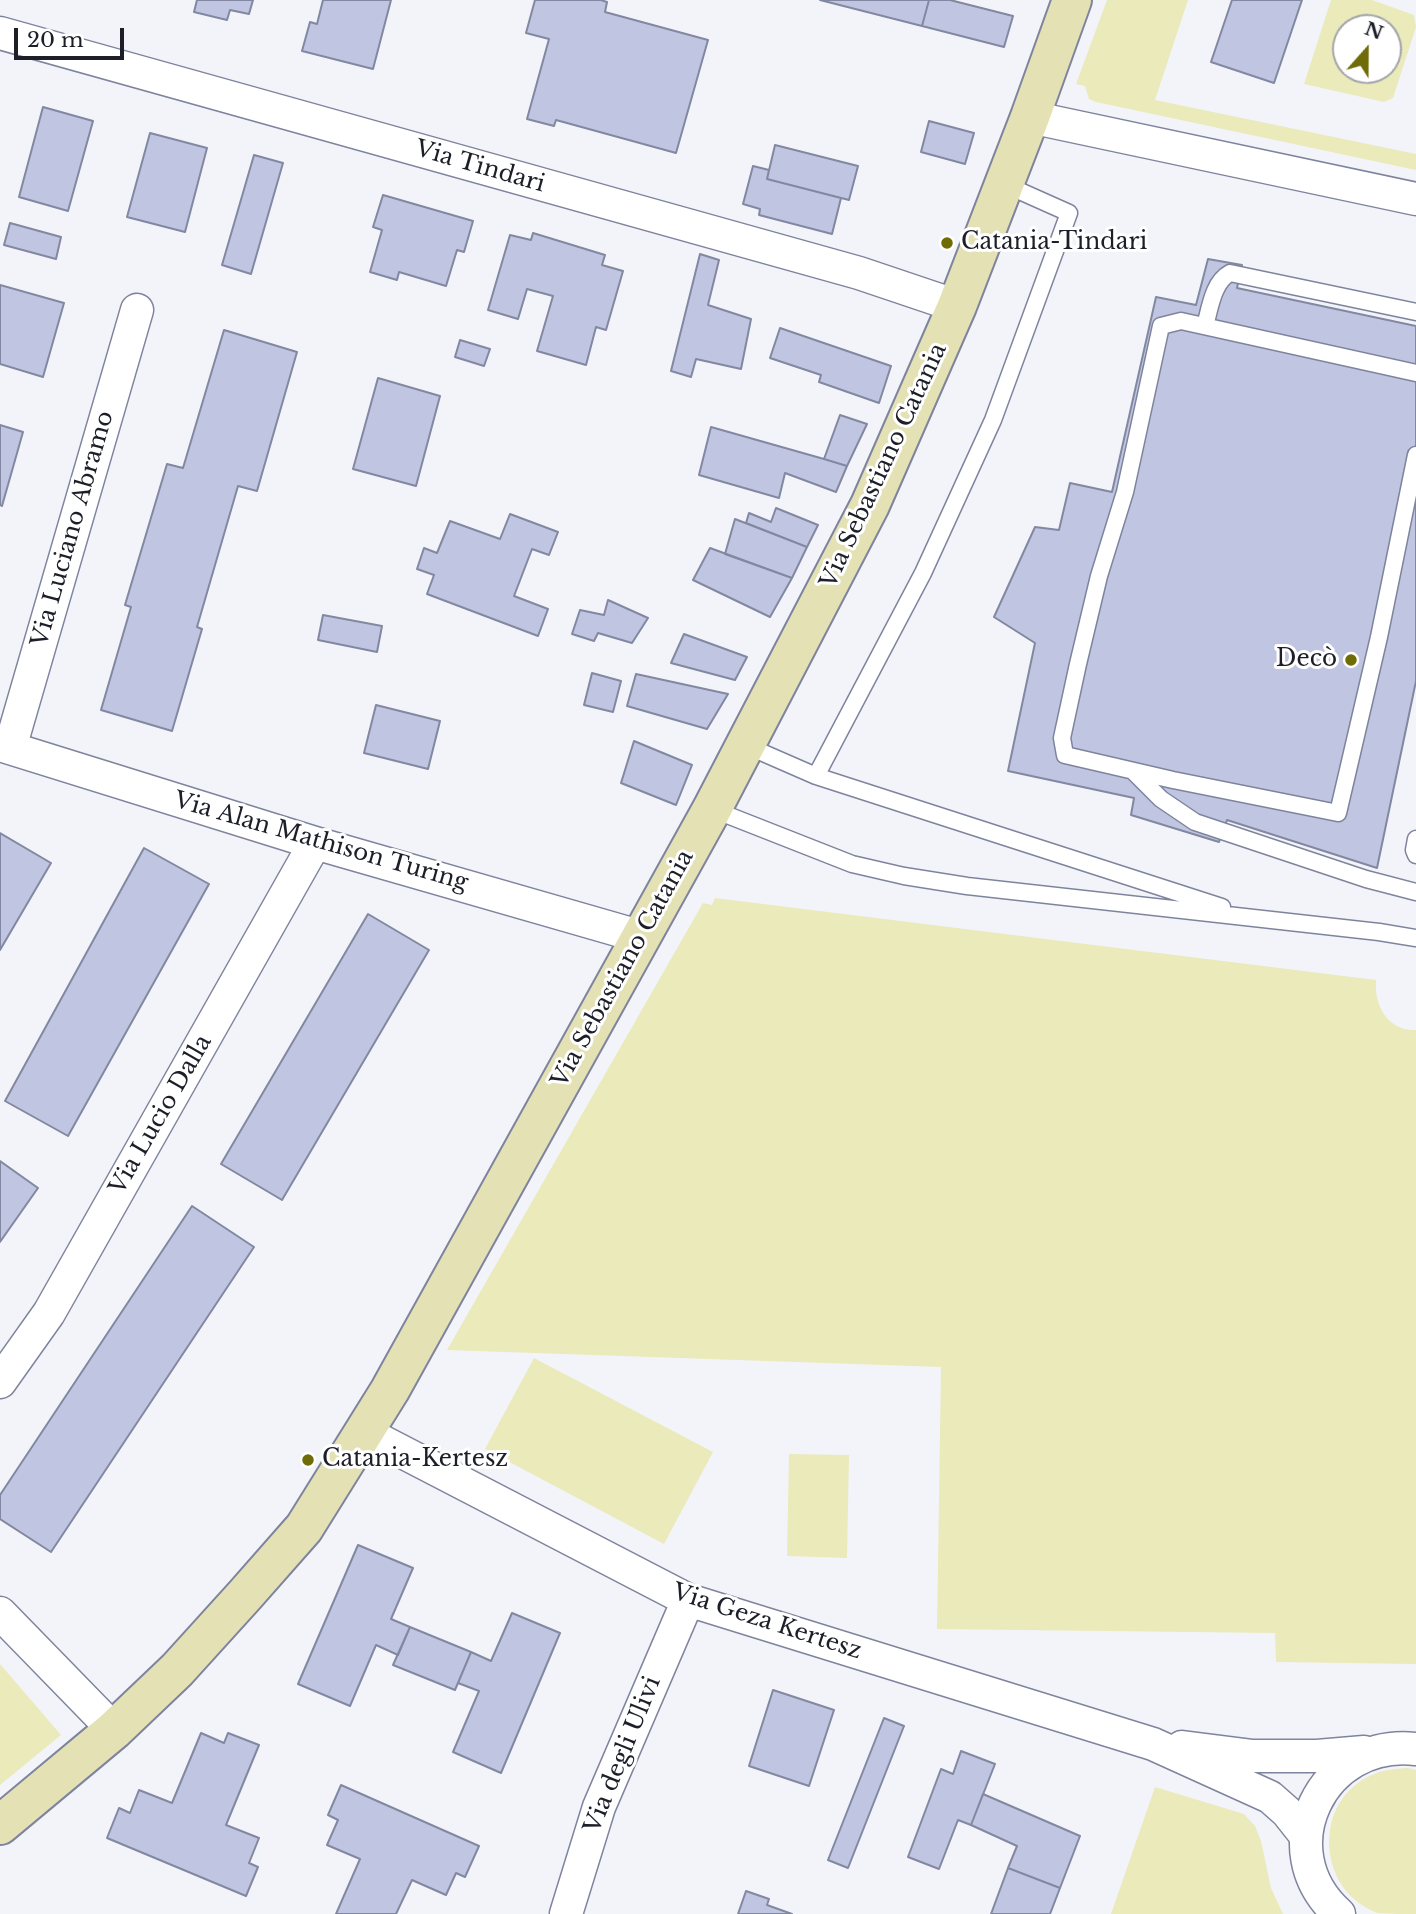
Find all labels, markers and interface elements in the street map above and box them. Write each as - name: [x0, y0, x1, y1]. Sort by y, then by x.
- scale bar: [18, 14, 128, 58]
- north arrow: [1332, 14, 1402, 84]
- text: N: [1362, 17, 1386, 45]
- text: 20 m: [27, 27, 84, 53]
- street label: Via Tindari: [412, 135, 548, 199]
- place label: Catania-Tindari: [961, 229, 1147, 257]
- marker: Catania-Tindari: [939, 235, 955, 251]
- street label: Via Sebastiano Catania: [815, 339, 953, 593]
- street label: Via Luciano Abramo: [26, 408, 120, 650]
- place label: Decò: [1276, 646, 1337, 674]
- marker: Decò: [1343, 652, 1359, 668]
- street label: Via Alan Mathison Turing: [171, 787, 471, 897]
- street label: Via Sebastiano Catania: [546, 846, 700, 1092]
- street label: Via Lucio Dalla: [104, 1030, 218, 1200]
- place label: Catania-Kertesz: [322, 1446, 508, 1474]
- marker: Catania-Kertesz: [300, 1452, 316, 1468]
- street label: Via Geza Kertesz: [669, 1578, 865, 1666]
- street label: Via degli Ulivi: [579, 1673, 667, 1837]

